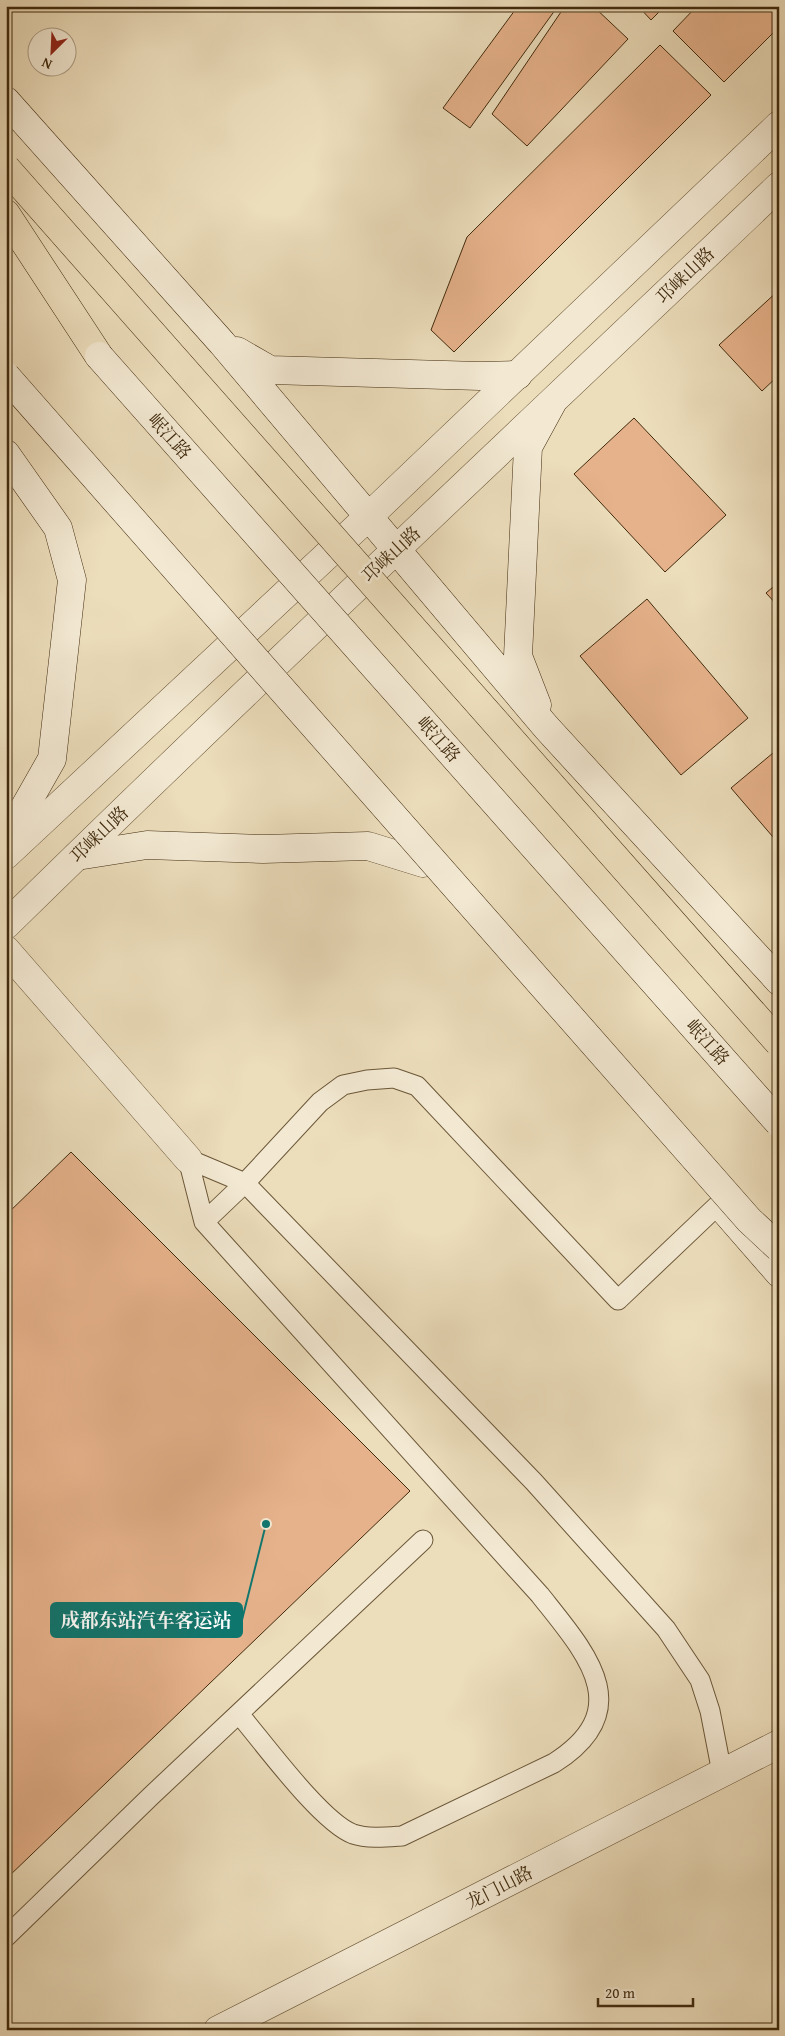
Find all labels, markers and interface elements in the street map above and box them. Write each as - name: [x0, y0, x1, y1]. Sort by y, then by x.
- north arrow: [28, 28, 78, 78]
- text: N: [38, 53, 55, 75]
- street label: 邛崃山路: [650, 240, 720, 310]
- street label: 岷江路: [142, 407, 198, 465]
- street label: 邛崃山路: [355, 520, 427, 588]
- street label: 岷江路: [411, 710, 467, 768]
- street label: 邛崃山路: [64, 799, 134, 869]
- street label: 岷江路: [680, 1013, 736, 1071]
- callout: 成都东站汽车客运站: [51, 1603, 242, 1637]
- text: 成都东站汽车客运站: [60, 1606, 232, 1634]
- street label: 龙门山路: [461, 1859, 537, 1915]
- scale bar: [598, 1976, 692, 2008]
- text: 20 m: [605, 1982, 636, 2003]

